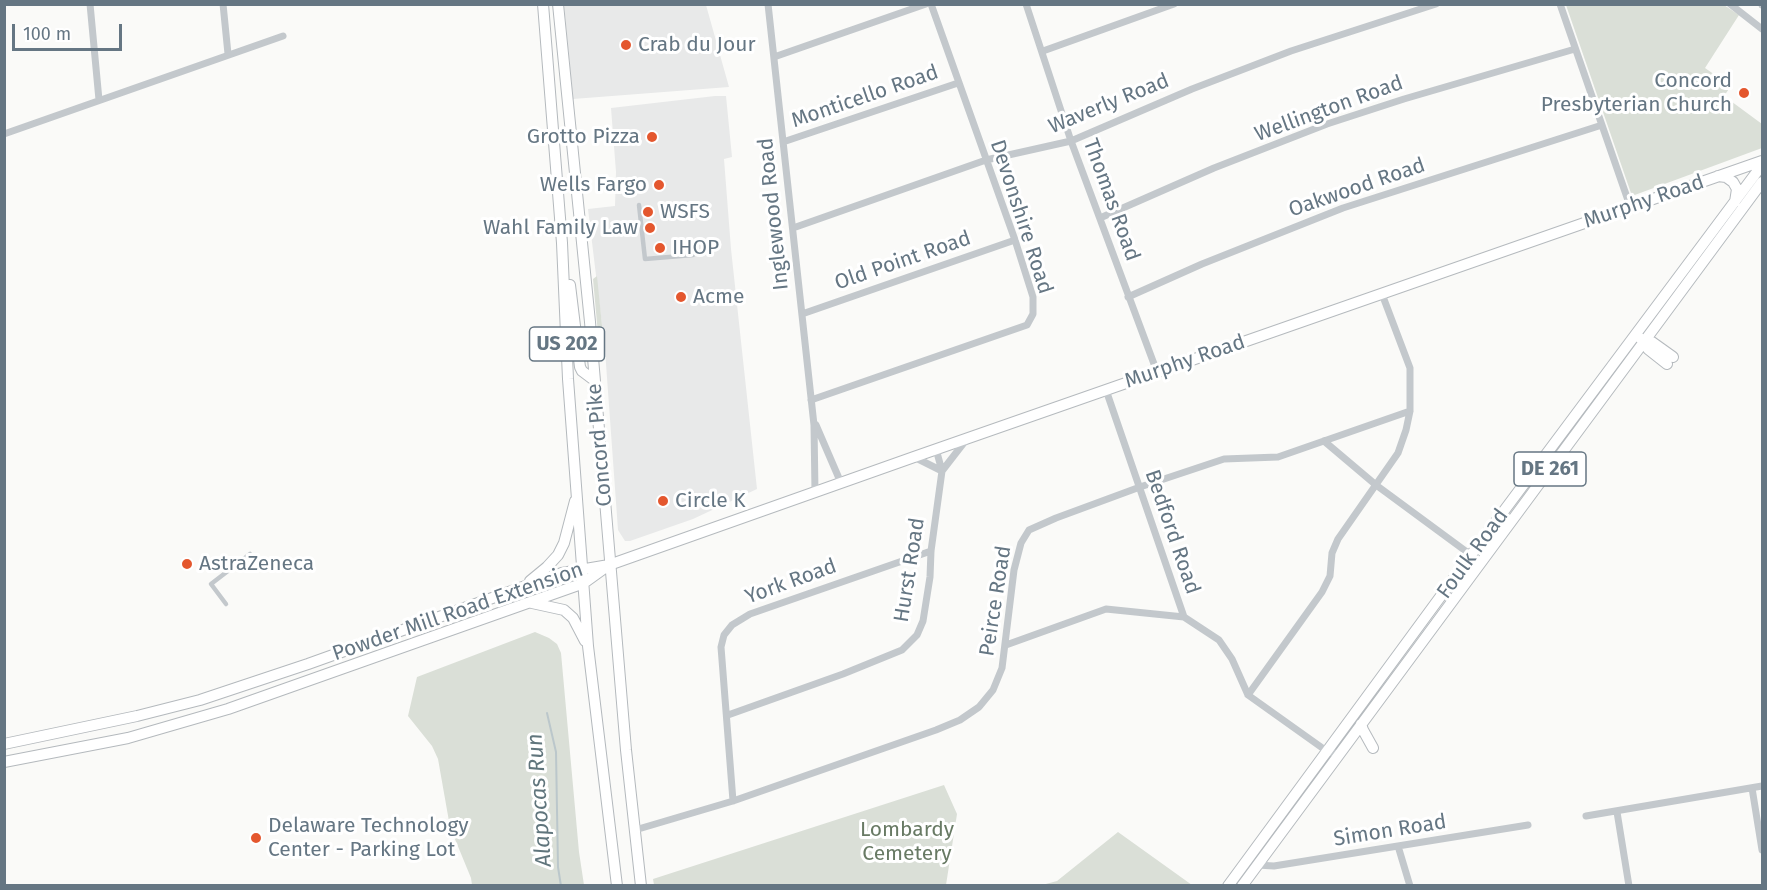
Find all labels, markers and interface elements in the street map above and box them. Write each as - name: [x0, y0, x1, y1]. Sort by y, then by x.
- scale bar: [15, 12, 124, 50]
- text: 100 m: [23, 23, 71, 45]
- place label: Crab du Jour: [638, 32, 756, 58]
- marker: Crab du Jour: [619, 38, 633, 52]
- street label: Monticello Road: [788, 60, 942, 134]
- street label: Waverly Road: [1045, 68, 1173, 140]
- place label: Concord Presbyterian Church: [1541, 68, 1732, 118]
- street label: Wellington Road: [1251, 71, 1407, 147]
- marker: Concord Presbyterian Church: [1737, 86, 1751, 100]
- place label: Grotto Pizza: [527, 124, 640, 150]
- marker: Grotto Pizza: [645, 130, 659, 144]
- street label: Thomas Road: [1077, 135, 1145, 265]
- street label: Inglewood Road: [753, 137, 795, 291]
- street label: Devonshire Road: [984, 137, 1058, 297]
- street label: Oakwood Road: [1285, 153, 1429, 223]
- street label: Murphy Road: [1581, 170, 1707, 234]
- place label: Wells Fargo: [540, 172, 647, 198]
- marker: Wells Fargo: [652, 178, 666, 192]
- place label: WSFS: [660, 199, 710, 225]
- marker: WSFS: [641, 205, 655, 219]
- place label: Wahl Family Law: [483, 215, 638, 241]
- marker: Wahl Family Law: [643, 221, 657, 235]
- street label: Old Point Road: [832, 226, 974, 296]
- place label: IHOP: [672, 235, 719, 261]
- marker: IHOP: [653, 241, 667, 255]
- place label: Acme: [693, 284, 745, 310]
- marker: Acme: [674, 290, 688, 304]
- road number: US 202: [530, 327, 604, 361]
- street label: Murphy Road: [1122, 330, 1248, 394]
- street label: Concord Pike: [582, 382, 618, 508]
- road number: DE 261: [1514, 452, 1586, 486]
- street label: Bedford Road: [1139, 466, 1205, 598]
- place label: Circle K: [675, 488, 746, 514]
- marker: Circle K: [656, 494, 670, 508]
- street label: Foulk Road: [1432, 504, 1514, 604]
- street label: Hurst Road: [889, 516, 931, 624]
- street label: Peirce Road: [975, 544, 1017, 658]
- place label: AstraZeneca: [199, 551, 314, 577]
- street label: York Road: [742, 554, 840, 610]
- marker: AstraZeneca: [180, 557, 194, 571]
- street label: Powder Mill Road Extension: [329, 557, 587, 667]
- water label: Alapocas Run: [522, 732, 558, 868]
- street label: Simon Road: [1332, 810, 1448, 852]
- place label: Delaware Technology Center - Parking Lot: [268, 813, 469, 863]
- park label: Lombardy Cemetery: [860, 817, 954, 867]
- marker: Delaware Technology Center - Parking Lot: [249, 831, 263, 845]

